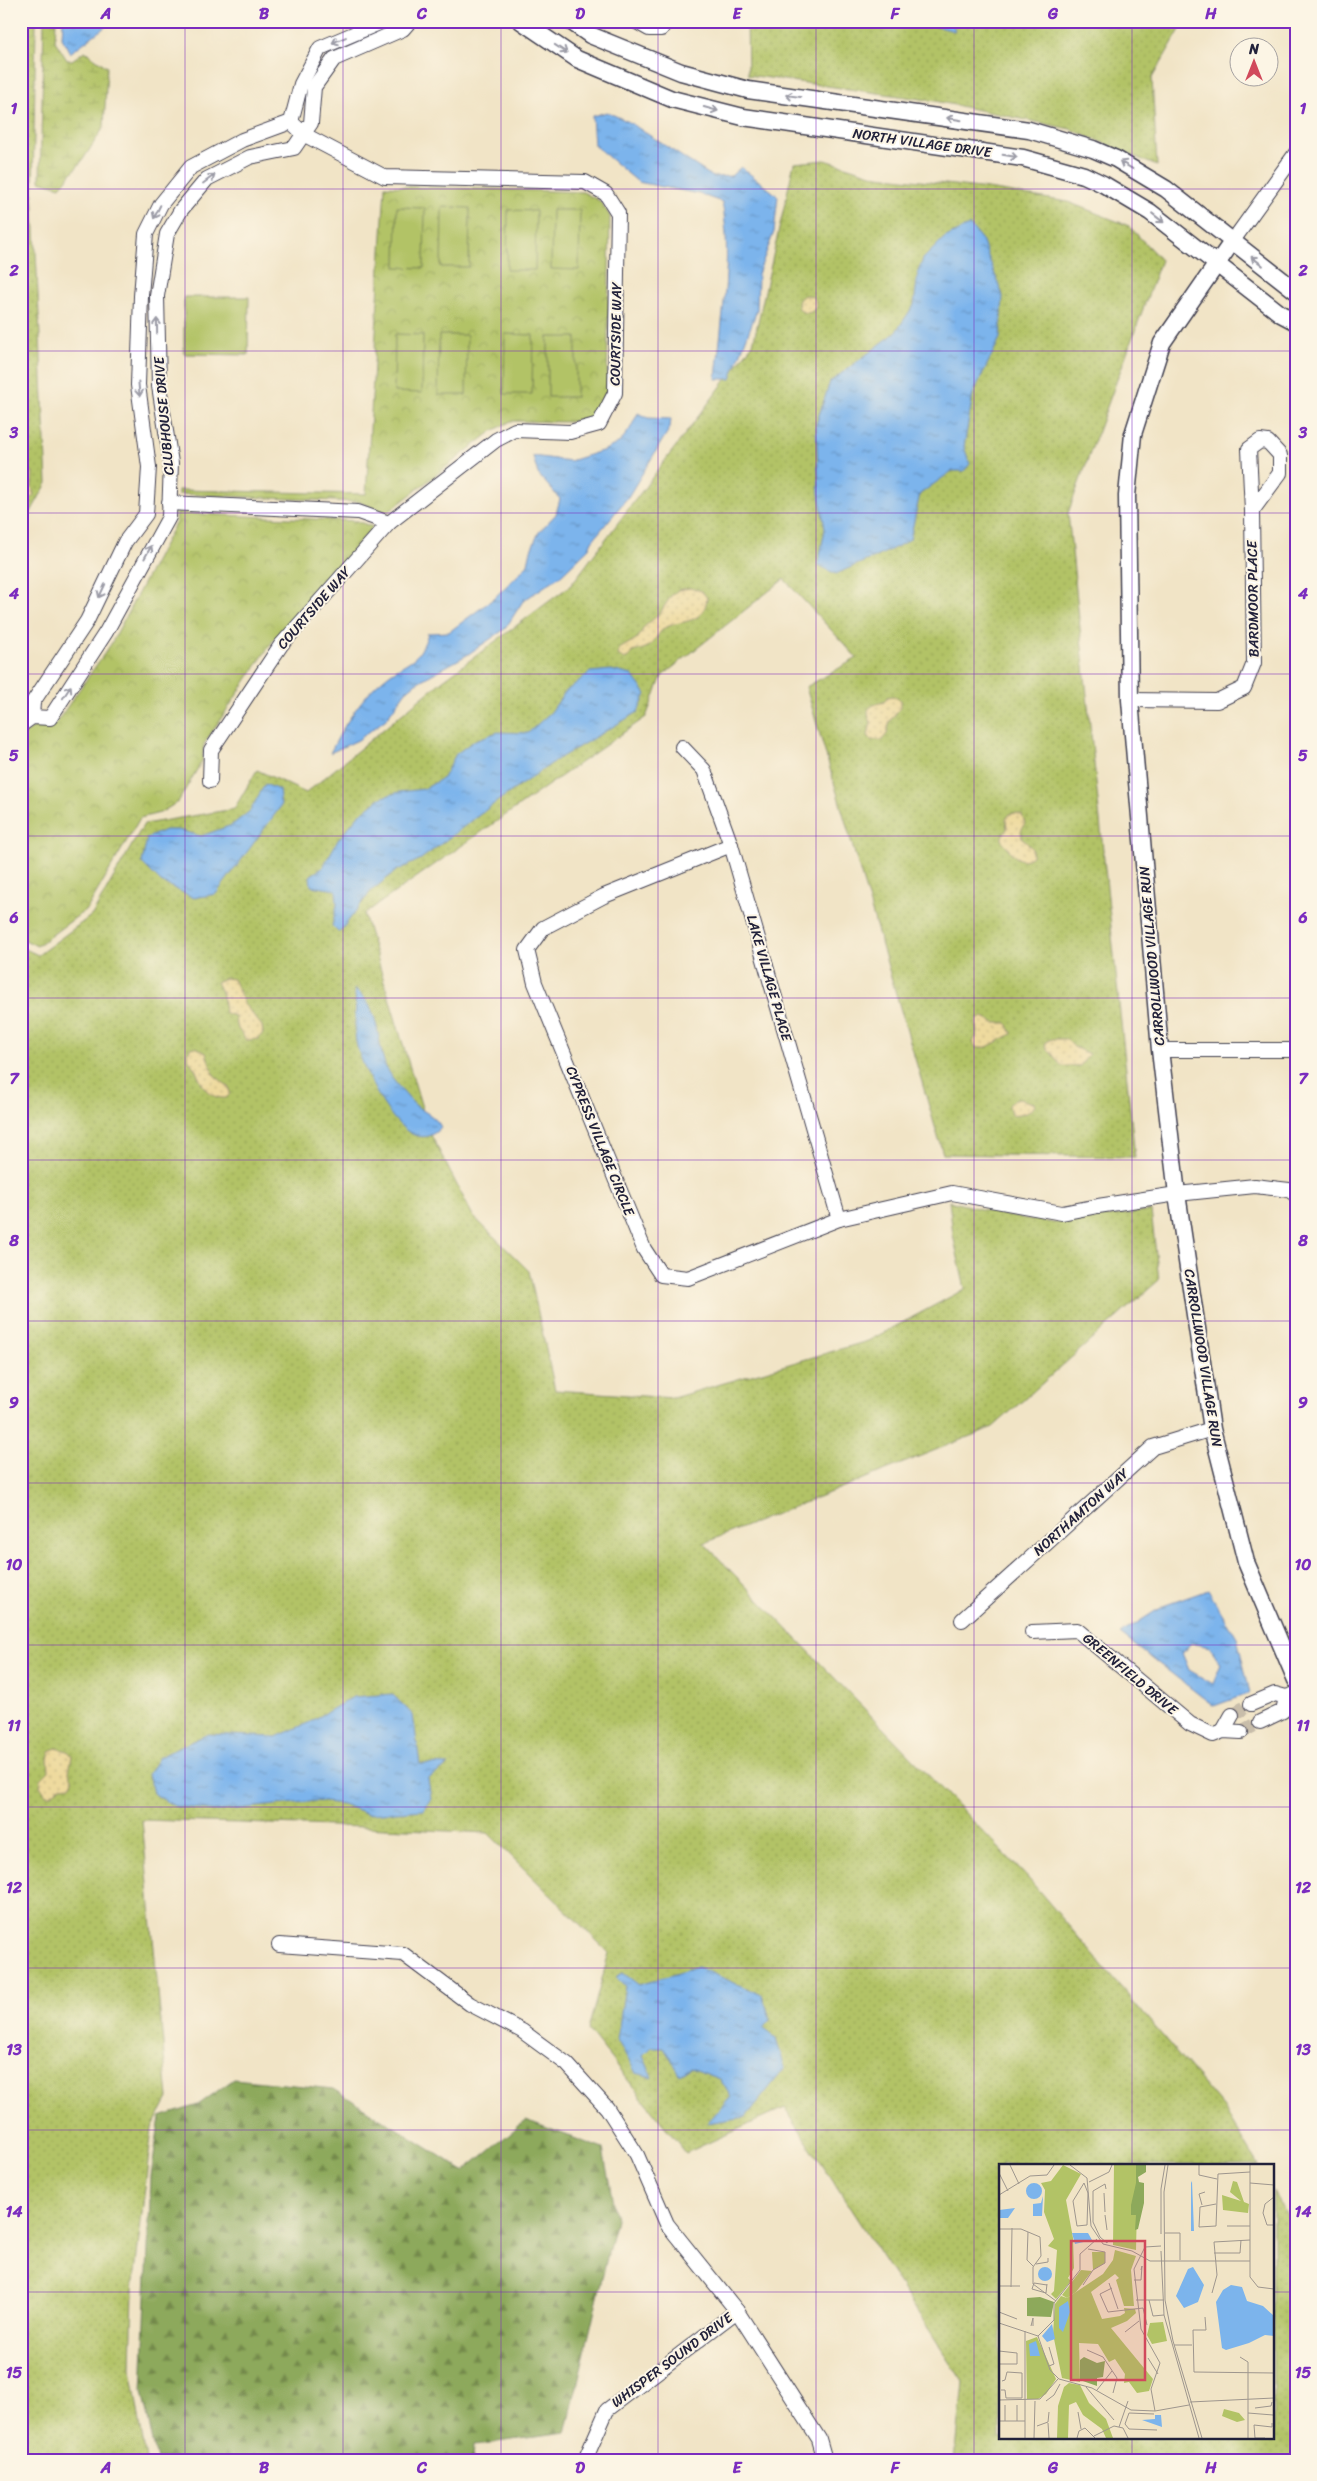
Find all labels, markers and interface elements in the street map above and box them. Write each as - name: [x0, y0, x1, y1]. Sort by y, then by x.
- text: A: [100, 0, 111, 28]
- text: B: [259, 0, 270, 28]
- text: C: [416, 0, 428, 28]
- text: D: [575, 0, 585, 28]
- text: E: [733, 0, 743, 28]
- text: F: [890, 0, 901, 28]
- text: G: [1047, 0, 1059, 28]
- text: H: [1204, 0, 1217, 28]
- one-way arrow: [332, 36, 347, 45]
- text: N: [1248, 37, 1259, 62]
- north arrow: [1230, 38, 1280, 88]
- one-way arrow: [554, 44, 568, 54]
- one-way arrow: [785, 91, 801, 101]
- text: 1: [11, 94, 18, 123]
- text: 1: [1300, 94, 1307, 123]
- one-way arrow: [703, 104, 719, 114]
- one-way arrow: [946, 114, 962, 124]
- street label: NORTH VILLAGE DRIVE: [851, 121, 994, 165]
- one-way arrow: [1001, 151, 1017, 161]
- one-way arrow: [1120, 160, 1134, 170]
- one-way arrow: [202, 174, 216, 184]
- one-way arrow: [152, 204, 162, 219]
- one-way arrow: [1151, 213, 1164, 224]
- text: 2: [8, 256, 19, 285]
- one-way arrow: [1250, 256, 1264, 266]
- text: 2: [1297, 256, 1308, 285]
- street label: COURTSIDE WAY: [603, 281, 629, 386]
- one-way arrow: [152, 318, 162, 334]
- street label: CLUBHOUSE DRIVE: [146, 355, 182, 476]
- one-way arrow: [134, 380, 144, 396]
- text: 3: [9, 418, 19, 447]
- text: 3: [1298, 418, 1308, 447]
- street label: BARDMOOR PLACE: [1239, 539, 1267, 658]
- one-way arrow: [143, 544, 153, 559]
- street label: COURTSIDE WAY: [271, 560, 358, 655]
- text: 4: [8, 579, 19, 608]
- text: 4: [1297, 579, 1308, 608]
- one-way arrow: [96, 583, 106, 598]
- one-way arrow: [61, 685, 72, 699]
- text: 5: [9, 741, 19, 770]
- text: 5: [1298, 741, 1308, 770]
- street label: CARROLLWOOD VILLAGE RUN: [1132, 865, 1172, 1047]
- text: 6: [8, 903, 19, 932]
- text: 6: [1297, 903, 1308, 932]
- street label: LAKE VILLAGE PLACE: [739, 912, 799, 1045]
- street label: CYPRESS VILLAGE CIRCLE: [558, 1062, 642, 1221]
- text: 7: [9, 1064, 20, 1093]
- text: 7: [1298, 1064, 1309, 1093]
- text: 8: [8, 1226, 19, 1255]
- text: 8: [1297, 1226, 1308, 1255]
- street label: CARROLLWOOD VILLAGE RUN: [1177, 1267, 1229, 1449]
- text: 9: [9, 1388, 19, 1417]
- text: 9: [1298, 1388, 1308, 1417]
- street label: NORTHAMTON WAY: [1027, 1462, 1135, 1562]
- text: 10: [6, 1550, 22, 1579]
- text: 10: [1295, 1550, 1311, 1579]
- street label: GREENFIELD DRIVE: [1077, 1626, 1184, 1722]
- text: 11: [7, 1711, 21, 1740]
- text: 11: [1296, 1711, 1310, 1740]
- text: 12: [6, 1873, 23, 1902]
- text: 12: [1295, 1873, 1312, 1902]
- text: 13: [6, 2035, 22, 2064]
- text: 13: [1295, 2035, 1311, 2064]
- inset map: [999, 2164, 1274, 2438]
- text: 14: [6, 2197, 22, 2226]
- text: 14: [1295, 2197, 1311, 2226]
- street label: WHISPER SOUND DRIVE: [606, 2305, 739, 2414]
- text: 15: [6, 2358, 23, 2387]
- text: 15: [1295, 2358, 1312, 2387]
- text: A: [100, 2453, 111, 2481]
- text: B: [259, 2453, 270, 2481]
- text: C: [416, 2453, 428, 2481]
- text: D: [575, 2453, 585, 2481]
- text: E: [733, 2453, 743, 2481]
- text: F: [890, 2453, 901, 2481]
- text: G: [1047, 2453, 1059, 2481]
- text: H: [1204, 2453, 1217, 2481]

